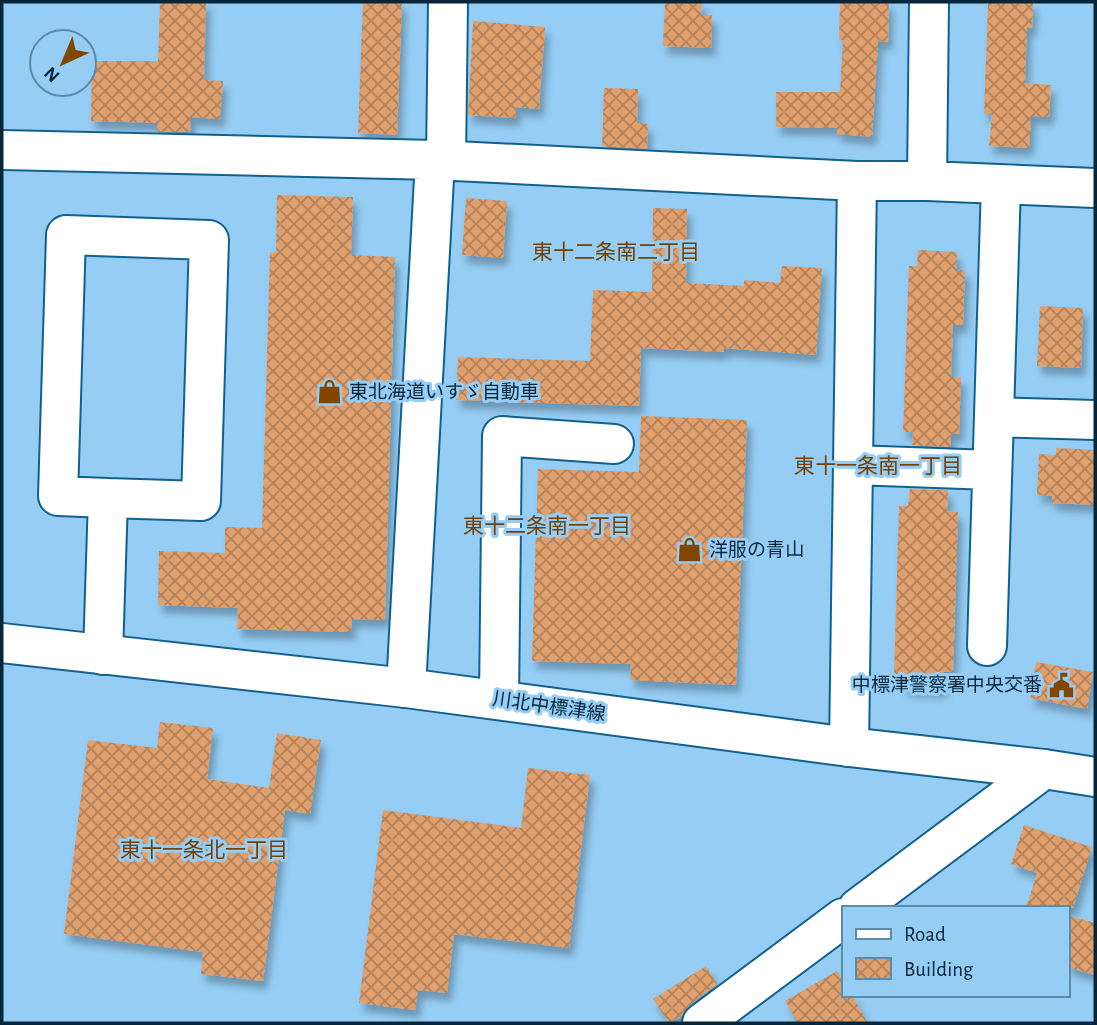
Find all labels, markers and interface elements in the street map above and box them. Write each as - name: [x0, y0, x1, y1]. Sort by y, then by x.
- north arrow: [28, 28, 98, 98]
- text: N: [41, 63, 64, 86]
- district label: 東十二条南二丁目: [532, 241, 700, 263]
- shop icon: 東北海道いすゞ自動車: [315, 378, 343, 406]
- place label: 東北海道いすゞ自動車: [349, 382, 539, 402]
- district label: 東十一条南一丁目: [794, 455, 962, 477]
- district label: 東十二条南一丁目: [463, 515, 631, 537]
- shop icon: 洋服の青山: [675, 536, 703, 564]
- place label: 洋服の青山: [709, 539, 804, 560]
- public building icon: 中標津警察署中央交番: [1048, 671, 1076, 699]
- place label: 中標津警察署中央交番: [852, 674, 1042, 695]
- street label: 川北中標津線: [491, 688, 607, 724]
- district label: 東十一条北一丁目: [120, 839, 288, 861]
- legend: [842, 906, 1069, 997]
- text: Road: [904, 924, 946, 945]
- text: Building: [904, 959, 974, 980]

